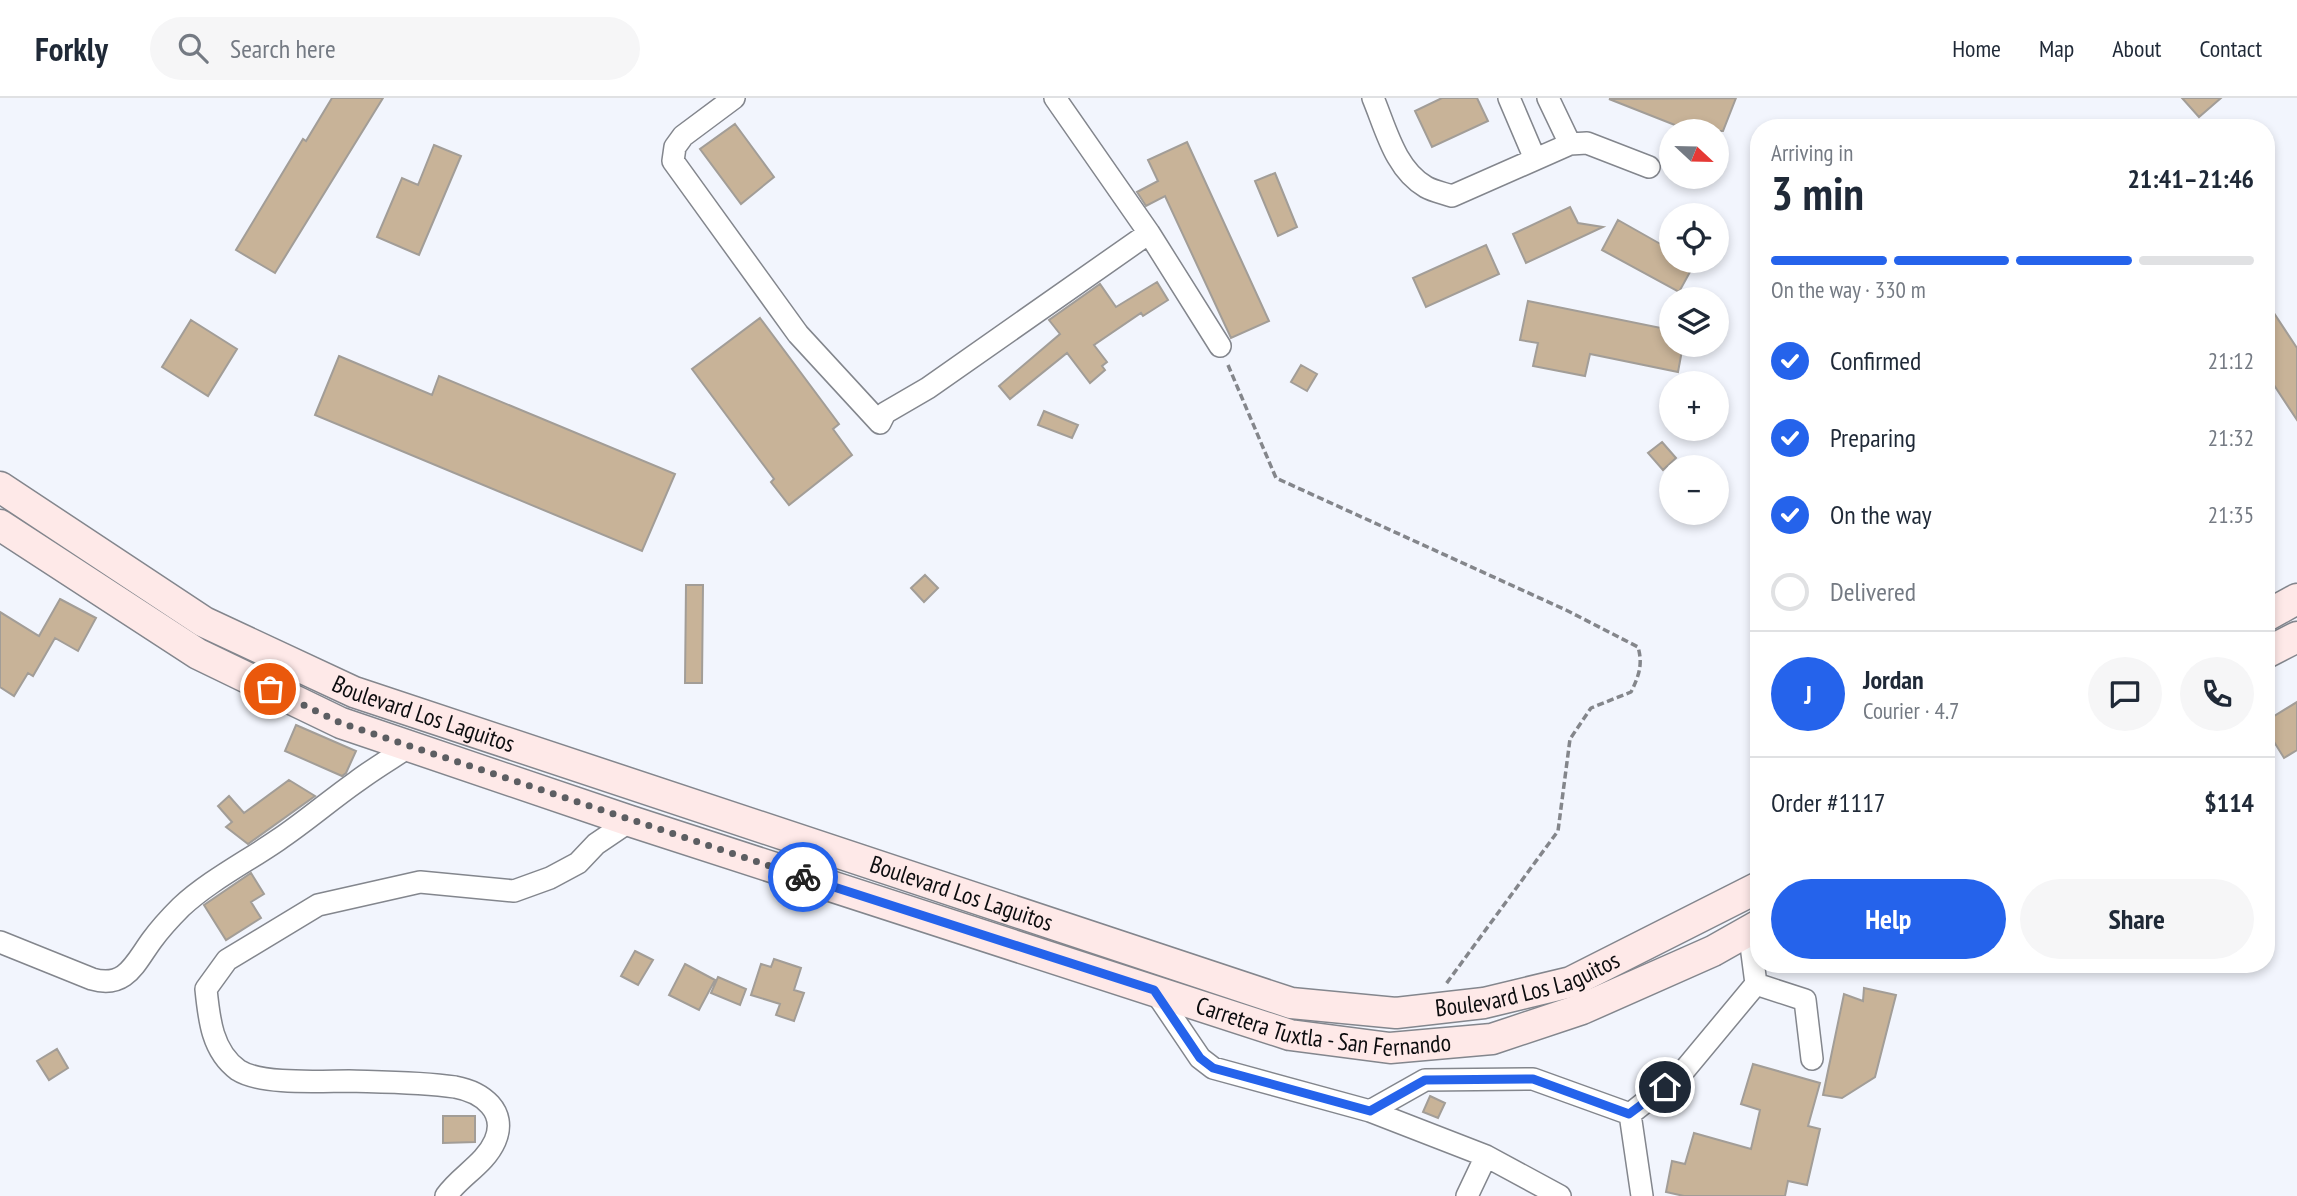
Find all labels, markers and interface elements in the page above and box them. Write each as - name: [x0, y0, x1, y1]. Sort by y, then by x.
- search box: [150, 17, 640, 80]
- text: Forkly: [35, 27, 108, 70]
- icon: search: [174, 29, 212, 67]
- text: Search here: [230, 32, 336, 65]
- text: Home: [1952, 33, 2001, 64]
- text: Map: [2039, 33, 2074, 64]
- text: About: [2112, 33, 2161, 64]
- text: Contact: [2199, 33, 2262, 64]
- north arrow: [1659, 119, 1729, 189]
- map controls: [1659, 119, 1729, 525]
- text: Arriving in: [1771, 138, 1853, 167]
- text: 21:41–21:46: [2127, 162, 2254, 195]
- text: 3 min: [1771, 163, 1864, 223]
- button: locate: [1659, 203, 1729, 273]
- text: On the way · 330 m: [1771, 275, 1926, 304]
- button: layers: [1659, 287, 1729, 357]
- icon: check: [1771, 342, 1809, 380]
- text: Confirmed: [1830, 344, 1921, 377]
- text: 21:12: [2208, 346, 2254, 375]
- button: +: [1659, 371, 1729, 441]
- icon: check: [1771, 419, 1809, 457]
- text: Preparing: [1830, 421, 1916, 454]
- text: 21:32: [2208, 423, 2254, 452]
- button: −: [1659, 455, 1729, 525]
- icon: check: [1771, 496, 1809, 534]
- text: On the way: [1830, 498, 1932, 531]
- text: 21:35: [2208, 500, 2254, 529]
- text: Delivered: [1830, 575, 1916, 608]
- button: chat: [2088, 657, 2162, 731]
- button: phone: [2180, 657, 2254, 731]
- pin: [240, 659, 300, 719]
- text: Jordan: [1863, 663, 1924, 696]
- street label: Boulevard Los Laguitos: [327, 668, 519, 759]
- icon: bag: [251, 670, 289, 708]
- text: J: [1804, 678, 1812, 711]
- text: Courier · 4.7: [1863, 696, 1959, 725]
- text: Order #1117: [1771, 786, 1886, 819]
- text: $114: [2204, 786, 2254, 819]
- courier: [768, 842, 838, 912]
- street label: Boulevard Los Laguitos: [866, 848, 1057, 938]
- icon: bike: [784, 858, 822, 896]
- button: Help: [1771, 879, 2006, 959]
- button: Share: [2020, 879, 2254, 959]
- street label: Boulevard Los Laguitos: [1434, 944, 1625, 1023]
- street label: Carretera Tuxtla - San Fernando: [1192, 990, 1452, 1063]
- pin: [1635, 1057, 1695, 1117]
- icon: home: [1646, 1068, 1684, 1106]

